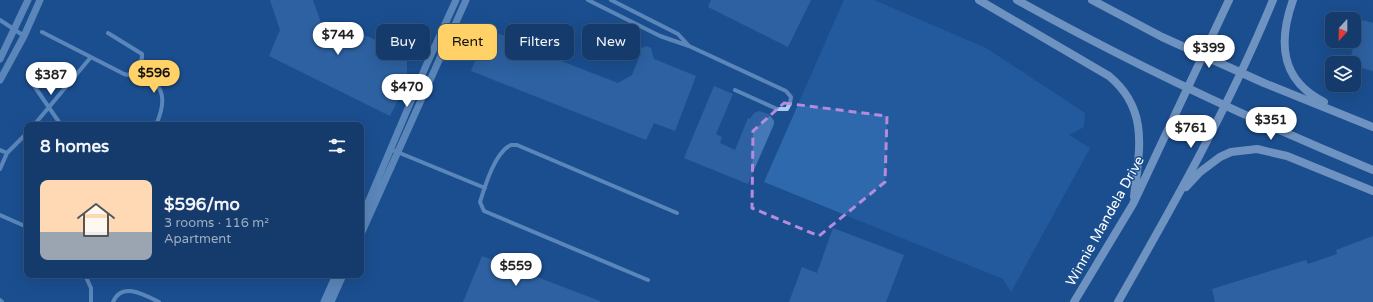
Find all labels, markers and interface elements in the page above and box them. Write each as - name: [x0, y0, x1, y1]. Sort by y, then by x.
- north arrow: [1325, 12, 1361, 48]
- map controls: [1325, 12, 1361, 92]
- pin: $744: [314, 22, 362, 56]
- chip: Buy: [376, 24, 430, 60]
- chip: Rent: [438, 24, 497, 60]
- chip: Filters: [505, 24, 574, 60]
- chip: New: [582, 24, 640, 60]
- text: $744: [322, 27, 354, 43]
- pin: $399: [1185, 35, 1233, 69]
- text: $399: [1193, 40, 1225, 56]
- button: layers: [1325, 56, 1361, 92]
- pin: $596: [130, 60, 178, 94]
- pin: $387: [27, 62, 75, 96]
- text: $596: [138, 65, 170, 81]
- text: $387: [35, 67, 67, 83]
- pin: $470: [383, 74, 431, 108]
- text: $470: [391, 79, 423, 95]
- pin: $351: [1247, 107, 1295, 141]
- text: $351: [1255, 112, 1287, 128]
- pin: $761: [1167, 115, 1215, 149]
- text: $761: [1175, 120, 1207, 136]
- icon: filters: [326, 135, 348, 157]
- text: 8 homes: [40, 136, 109, 157]
- street label: Winnie Mandela Drive: [1062, 153, 1148, 289]
- text: $596/mo: [164, 194, 240, 215]
- icon: home: [72, 196, 120, 244]
- text: 3 rooms · 116 m²: [164, 215, 269, 231]
- text: Apartment: [164, 231, 231, 247]
- pin: $559: [492, 253, 540, 287]
- text: $559: [500, 258, 532, 274]

